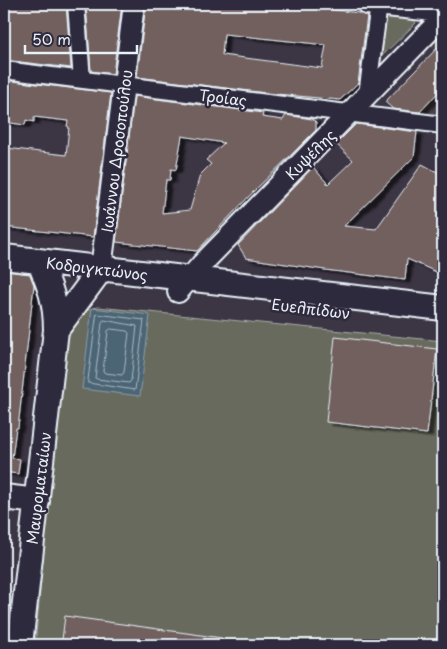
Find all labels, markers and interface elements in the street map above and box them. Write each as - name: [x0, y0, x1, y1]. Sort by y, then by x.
- scale bar: [25, 22, 138, 54]
- text: 50 m: [32, 27, 71, 50]
- street label: Ιωάννου Δροσοπούλου: [95, 68, 137, 234]
- street label: Τροίας: [198, 83, 248, 111]
- street label: Κυψέλης: [279, 123, 341, 185]
- street label: Κοδριγκτώνος: [45, 250, 149, 286]
- street label: Ευελπίδων: [270, 292, 352, 324]
- street label: Μαυροματαίων: [20, 430, 56, 546]

